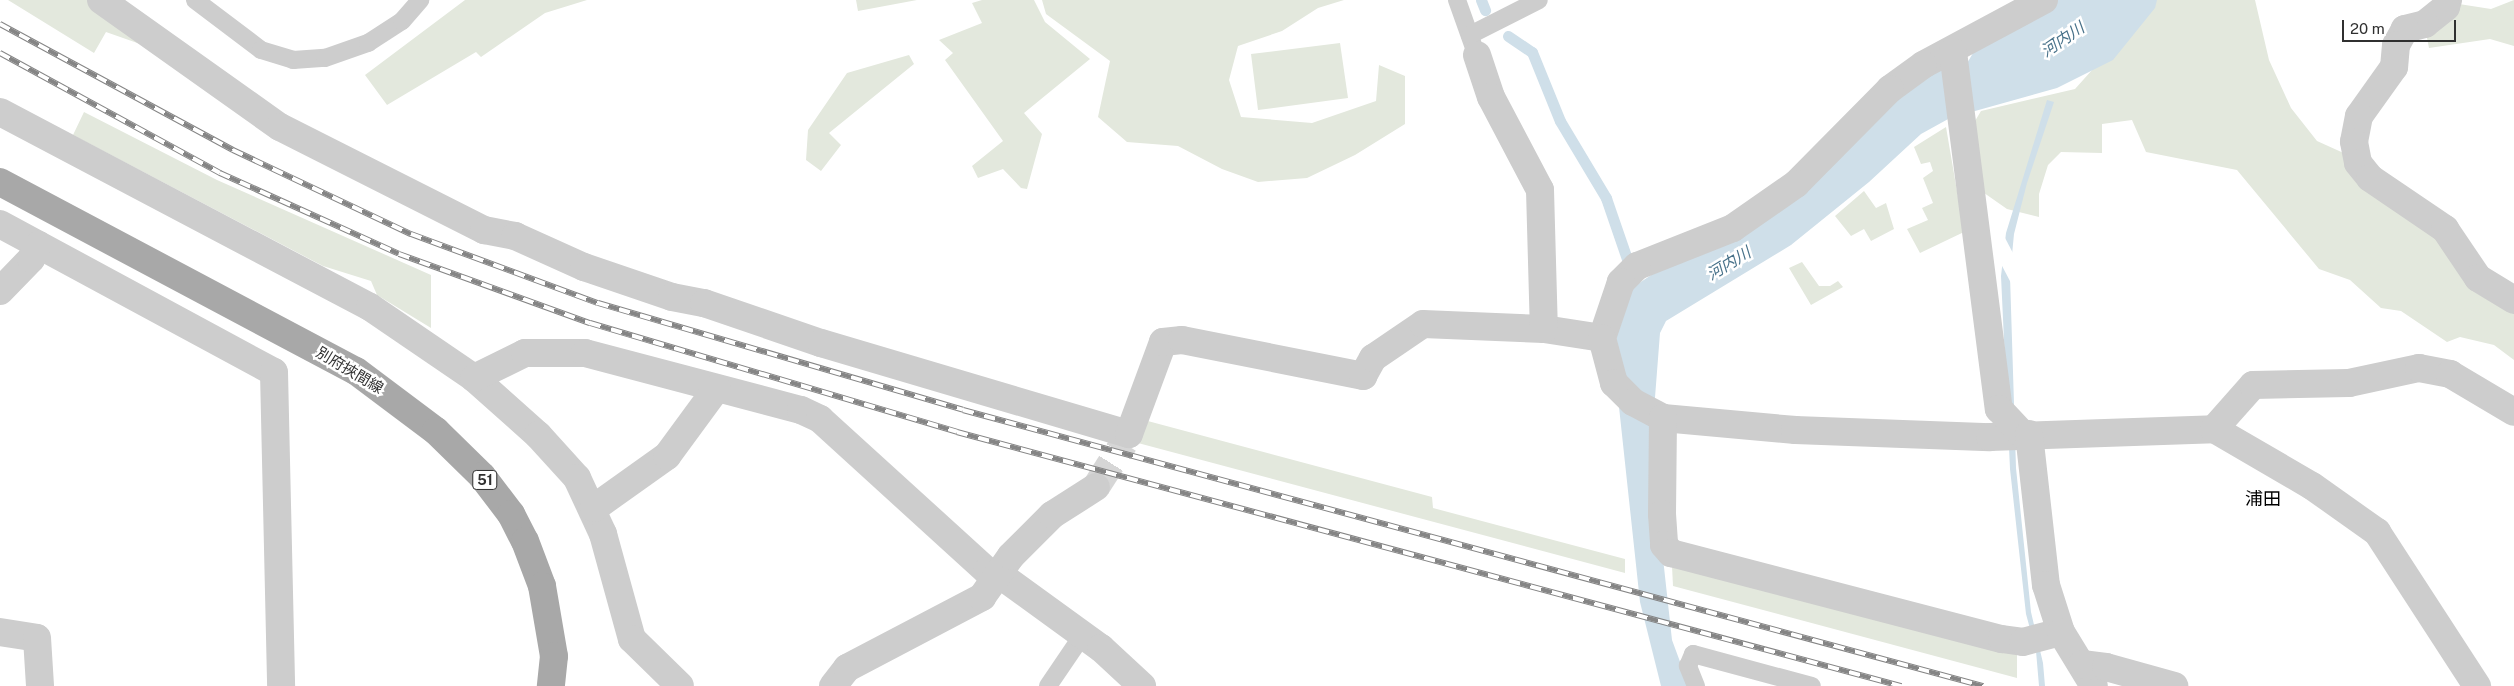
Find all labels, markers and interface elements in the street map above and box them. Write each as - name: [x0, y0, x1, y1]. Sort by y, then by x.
- scale bar: [2344, 10, 2458, 42]
- water label: 河内川: [2038, 19, 2088, 61]
- text: 20 m: [2350, 20, 2385, 37]
- water label: 河内川: [1703, 243, 1755, 285]
- street label: 別府挾間線: [313, 343, 387, 397]
- road number: 51: [471, 468, 499, 492]
- district label: 浦田: [2245, 488, 2281, 510]

